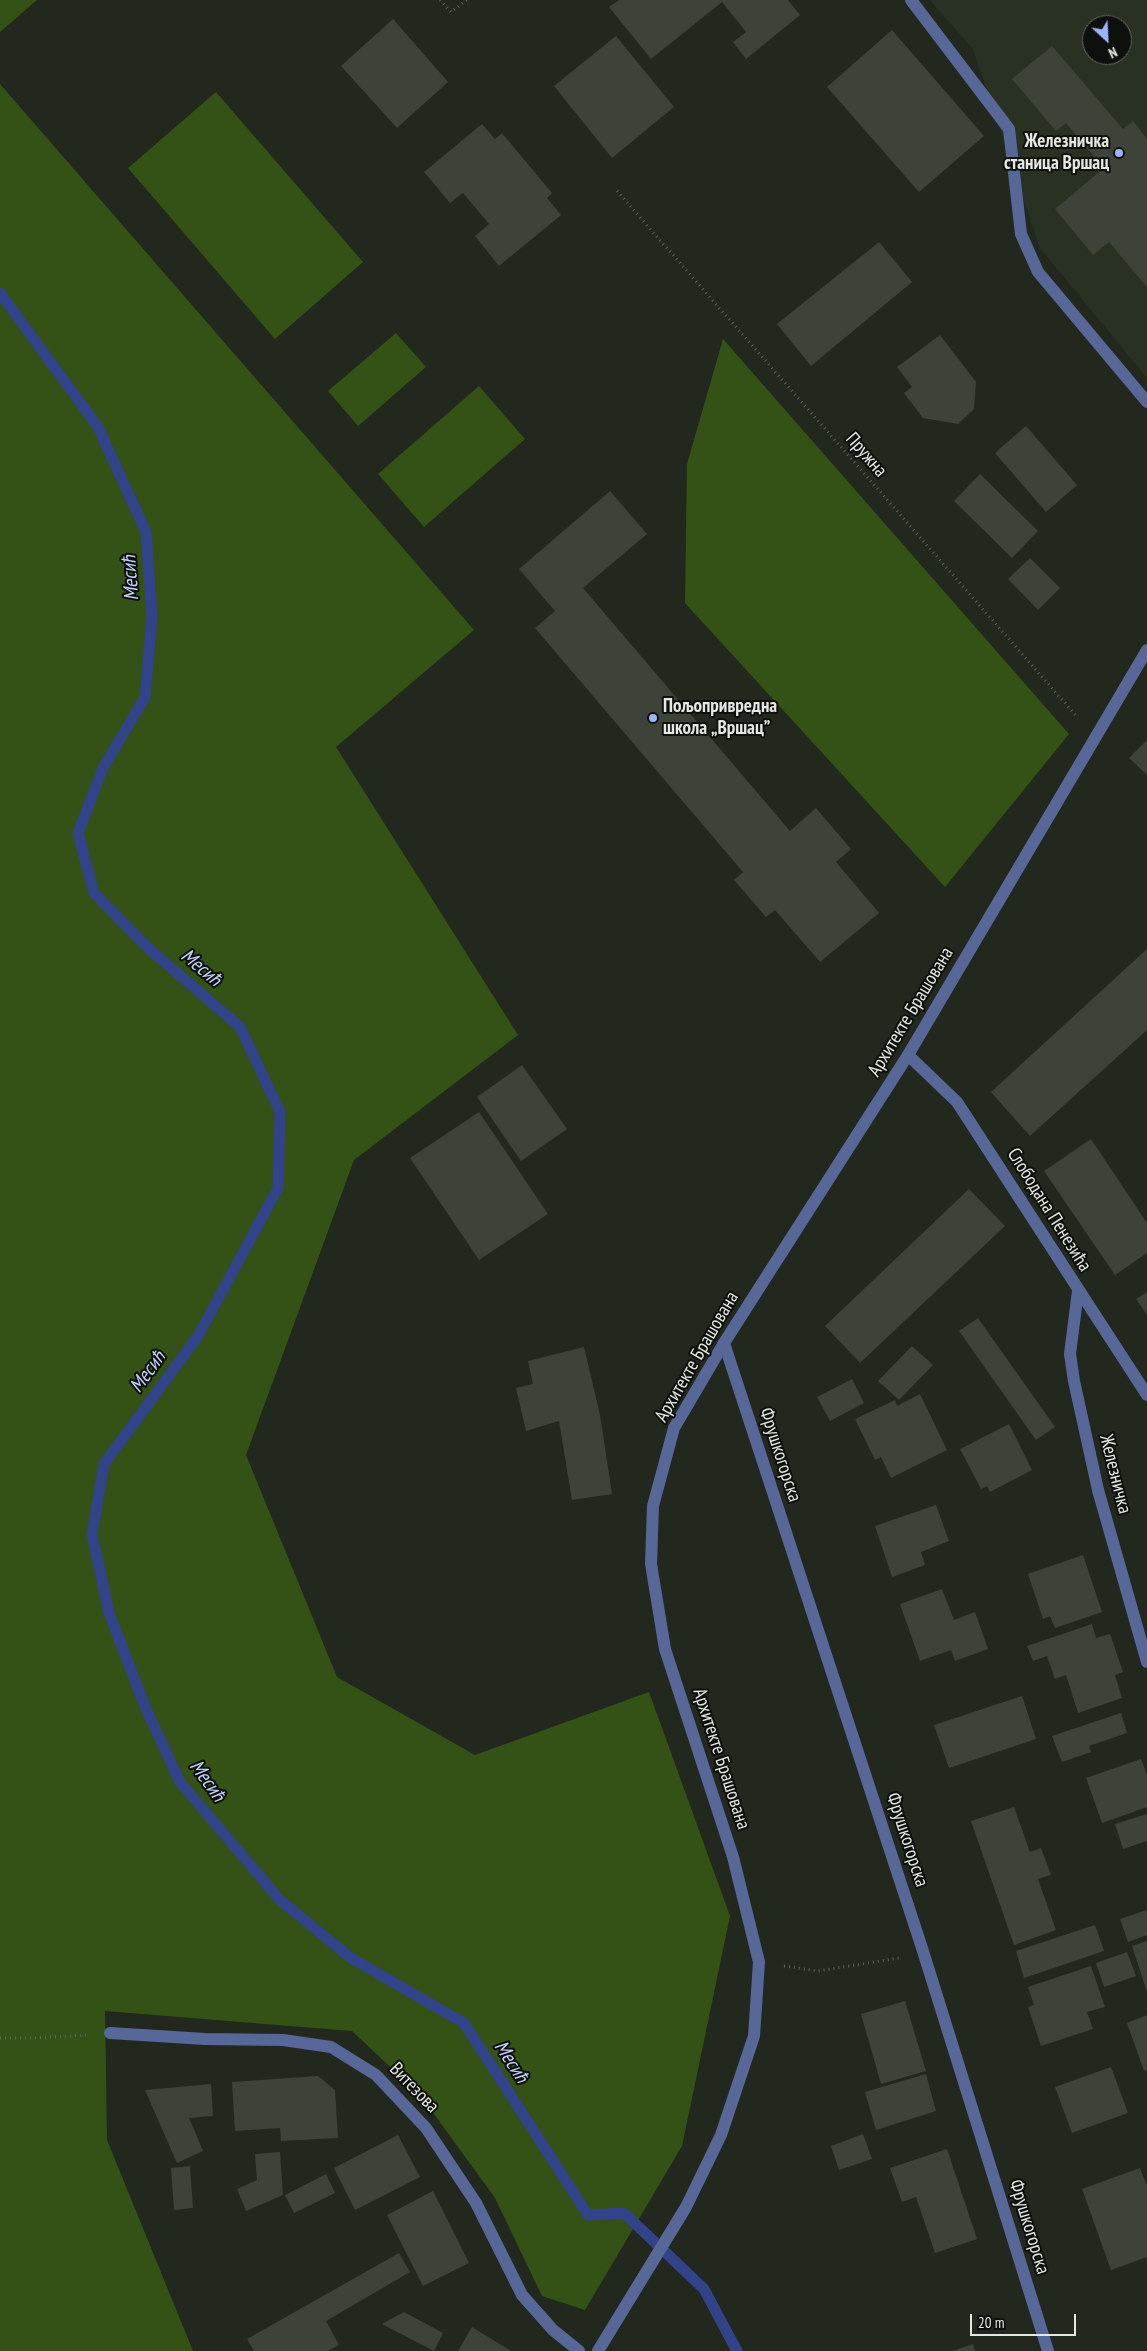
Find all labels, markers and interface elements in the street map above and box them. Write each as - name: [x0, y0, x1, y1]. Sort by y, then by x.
- north arrow: [1082, 15, 1132, 65]
- text: N: [1106, 43, 1120, 62]
- place label: Железничка станица Вршац: [1004, 131, 1109, 175]
- marker: Железничка станица Вршац: [1113, 147, 1125, 159]
- street label: Пружна: [841, 428, 891, 482]
- water label: Месић: [117, 554, 145, 602]
- place label: Пољопривредна школа „Вршац”: [663, 696, 777, 740]
- marker: Пољопривредна школа „Вршац”: [647, 712, 659, 724]
- street label: Архитекте Брашована: [863, 943, 959, 1081]
- water label: Месић: [176, 944, 226, 992]
- street label: Слободана Пенезића: [1002, 1144, 1096, 1276]
- street label: Архитекте Брашована: [650, 1288, 744, 1426]
- water label: Месић: [125, 1347, 171, 1397]
- street label: Фрушкогорска: [754, 1405, 806, 1505]
- street label: Железничка: [1094, 1432, 1136, 1516]
- street label: Архитекте Брашована: [687, 1686, 755, 1832]
- water label: Месић: [184, 1756, 230, 1806]
- street label: Фрушкогорска: [881, 1790, 933, 1890]
- water label: Месић: [489, 2036, 533, 2088]
- street label: Витезова: [385, 2058, 443, 2118]
- street label: Фрушкогорска: [1004, 2177, 1054, 2277]
- scale bar: [972, 2304, 1078, 2336]
- text: 20 m: [978, 2313, 1004, 2332]

